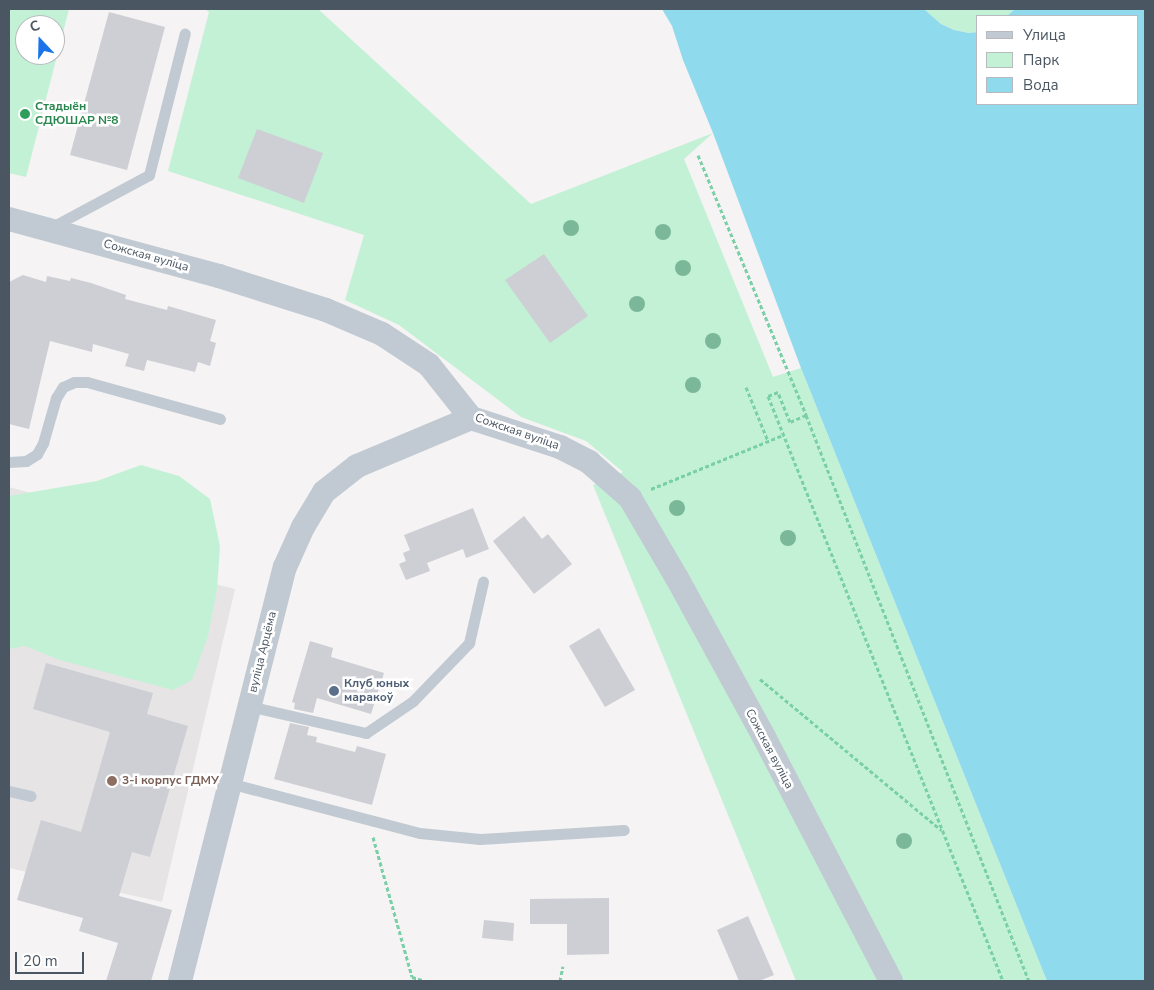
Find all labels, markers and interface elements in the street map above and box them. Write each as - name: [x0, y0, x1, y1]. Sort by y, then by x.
- north arrow: [15, 15, 65, 65]
- legend: [976, 15, 1139, 105]
- text: С: [27, 16, 43, 37]
- text: Улица: [1023, 25, 1066, 45]
- text: Парк: [1023, 50, 1059, 70]
- text: Вода: [1023, 75, 1059, 95]
- place label: Стадыён СДЮШАР №8: [35, 100, 119, 128]
- marker: Стадыён СДЮШАР №8: [19, 108, 31, 120]
- street label: Сожская вуліца: [102, 237, 190, 275]
- street label: Сожская вуліца: [473, 411, 561, 453]
- street label: вуліца Арцёма: [246, 610, 280, 694]
- place label: Клуб юных маракоў: [344, 677, 409, 705]
- marker: Клуб юных маракоў: [328, 685, 340, 697]
- street label: Сожская вуліца: [742, 707, 796, 791]
- place label: 3-і корпус ГДМУ: [122, 774, 219, 788]
- marker: 3-і корпус ГДМУ: [106, 775, 118, 787]
- scale bar: [18, 942, 86, 974]
- text: 20 m: [23, 951, 58, 971]

